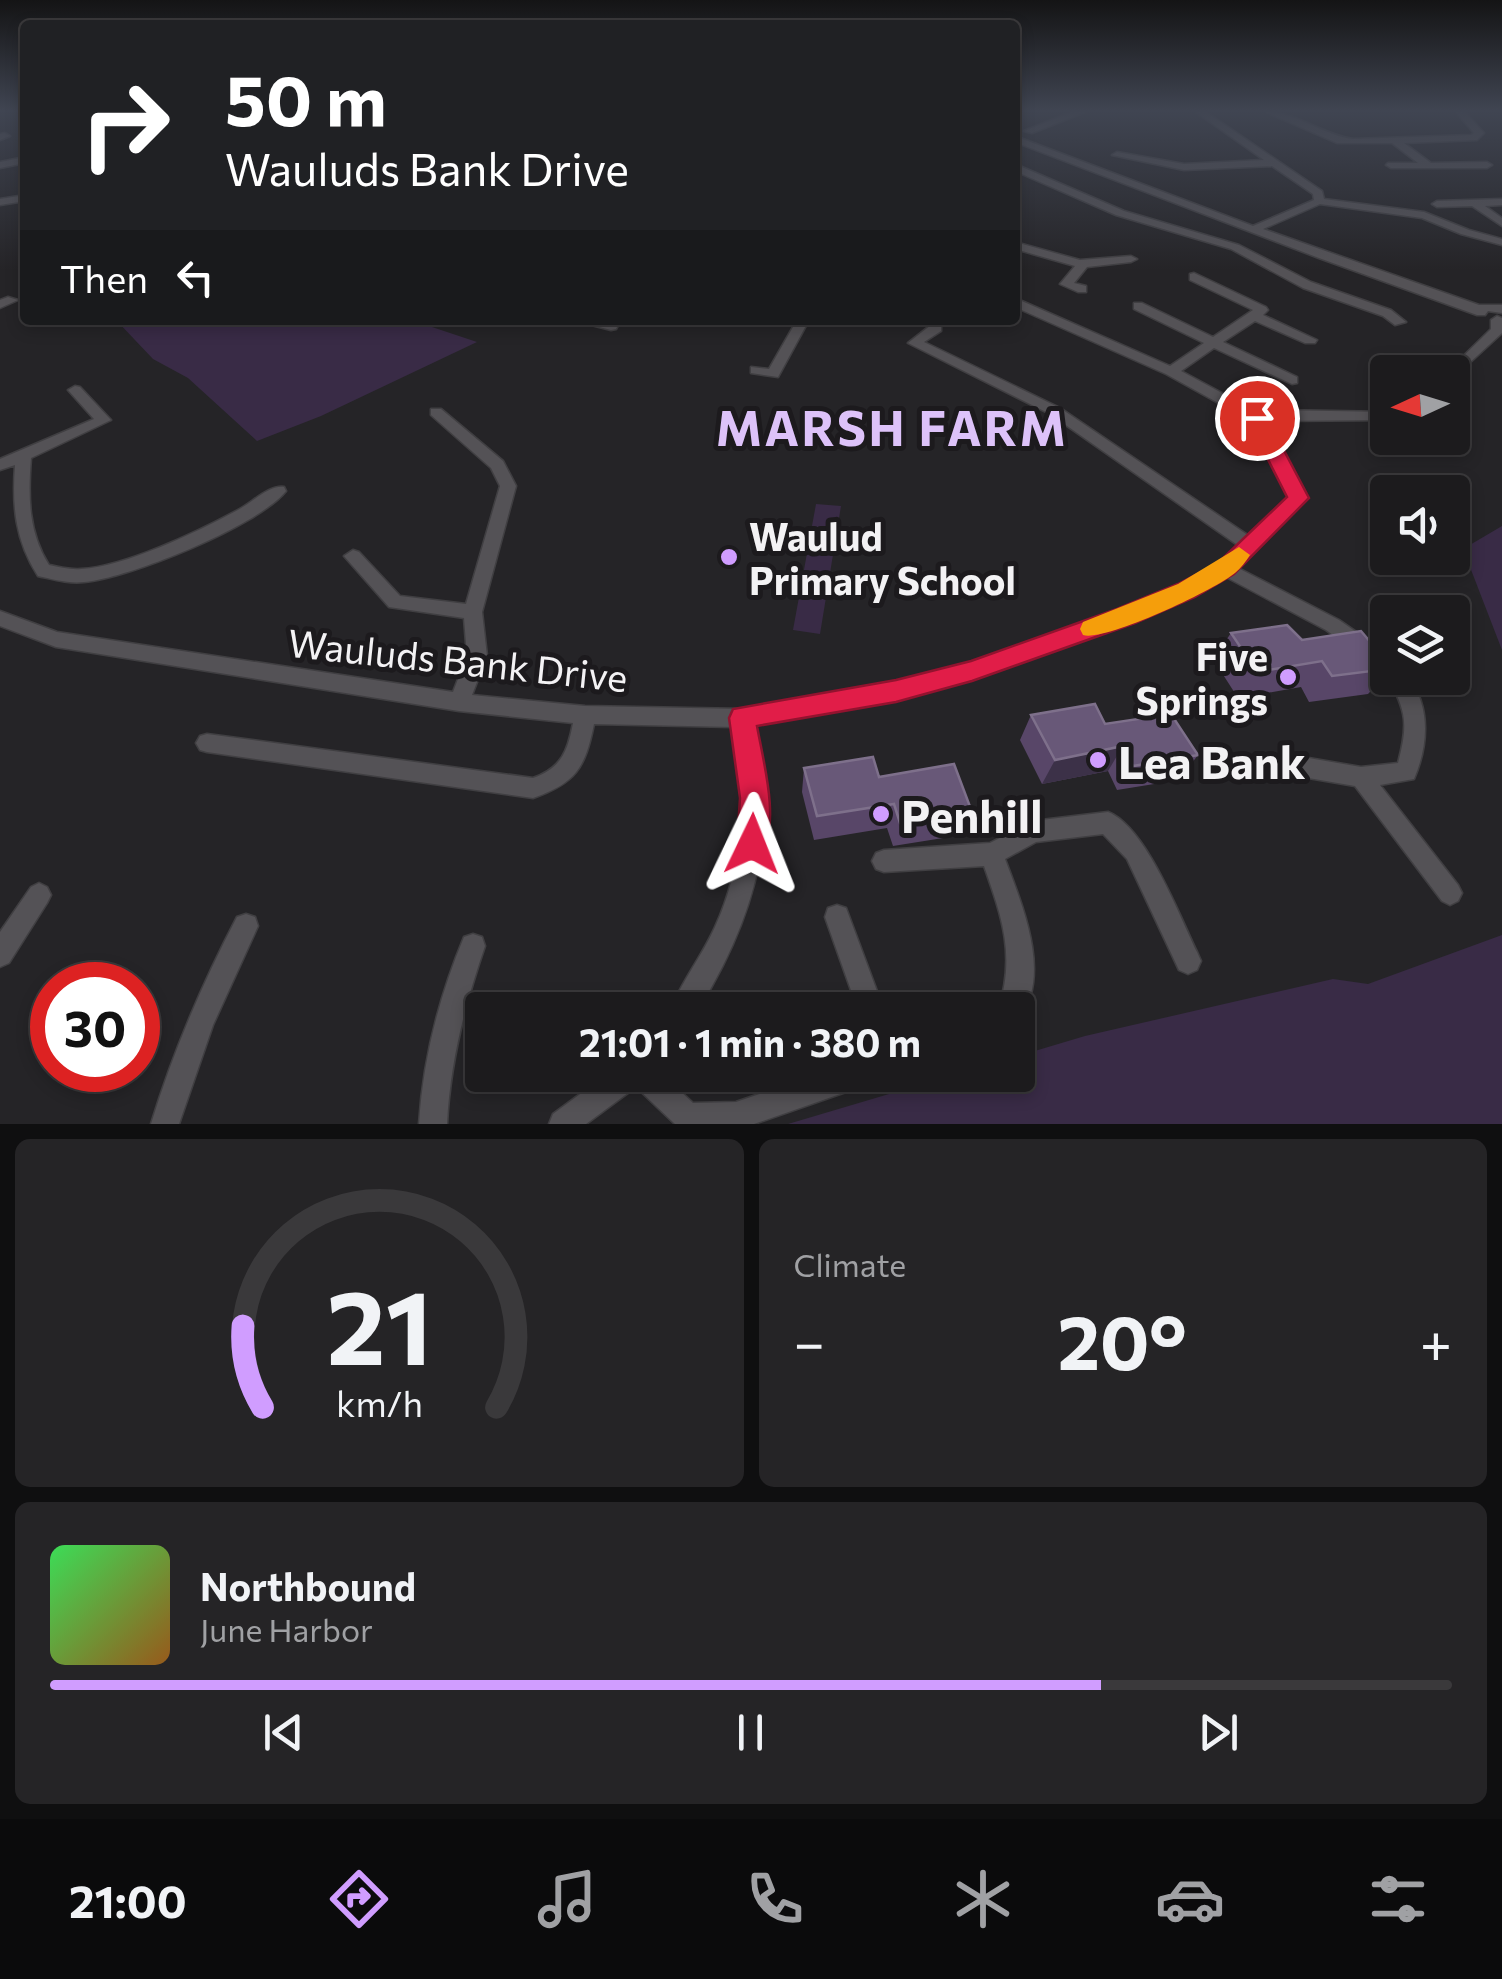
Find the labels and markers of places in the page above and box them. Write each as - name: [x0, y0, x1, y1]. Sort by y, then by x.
- pin: [1215, 376, 1300, 461]
- place label: Waulud Primary School: [749, 512, 1016, 603]
- marker: Waulud Primary School: [718, 546, 740, 568]
- place label: Five Springs: [1136, 632, 1268, 723]
- marker: Five Springs: [1277, 666, 1299, 688]
- place label: Lea Bank: [1118, 733, 1306, 788]
- marker: Lea Bank: [1087, 749, 1109, 771]
- place label: Penhill: [901, 787, 1042, 842]
- marker: Penhill: [870, 803, 892, 825]

